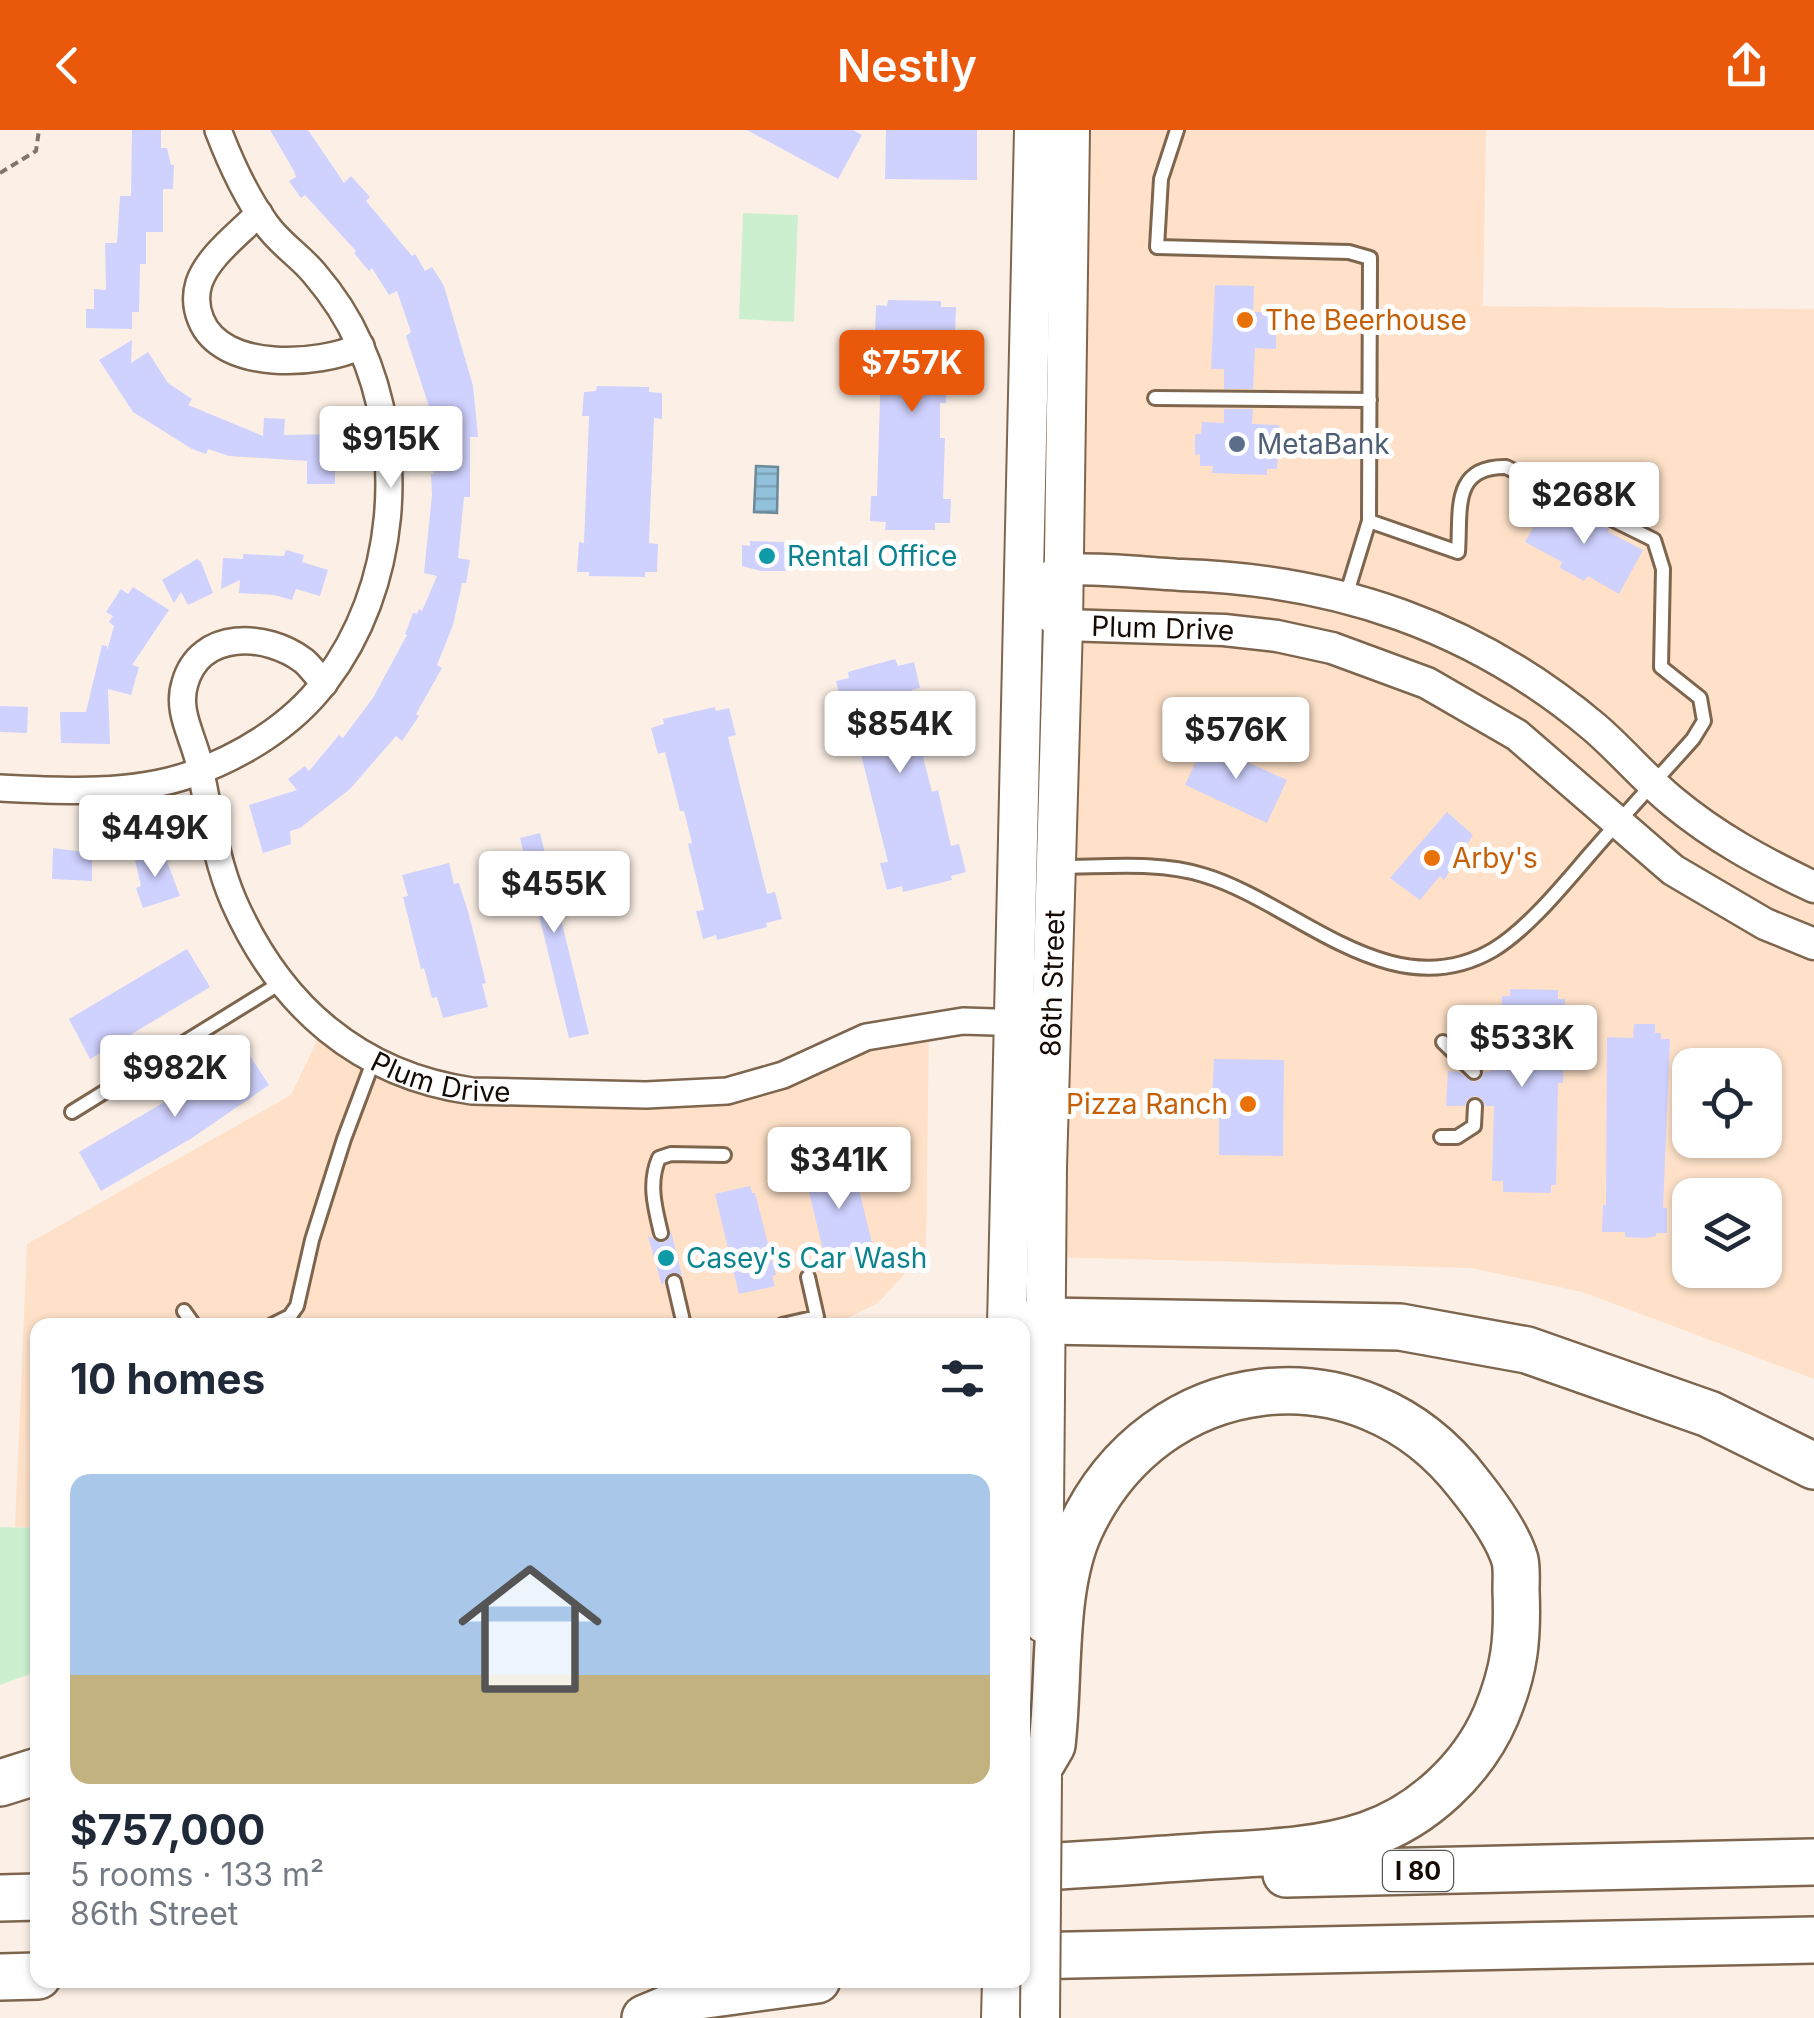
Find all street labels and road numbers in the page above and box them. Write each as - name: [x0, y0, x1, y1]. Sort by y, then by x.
- street label: Plum Drive: [1091, 609, 1236, 648]
- street label: 86th Street: [1033, 909, 1072, 1057]
- street label: Plum Drive: [365, 1044, 511, 1109]
- road number: I 80: [1383, 1851, 1453, 1891]

